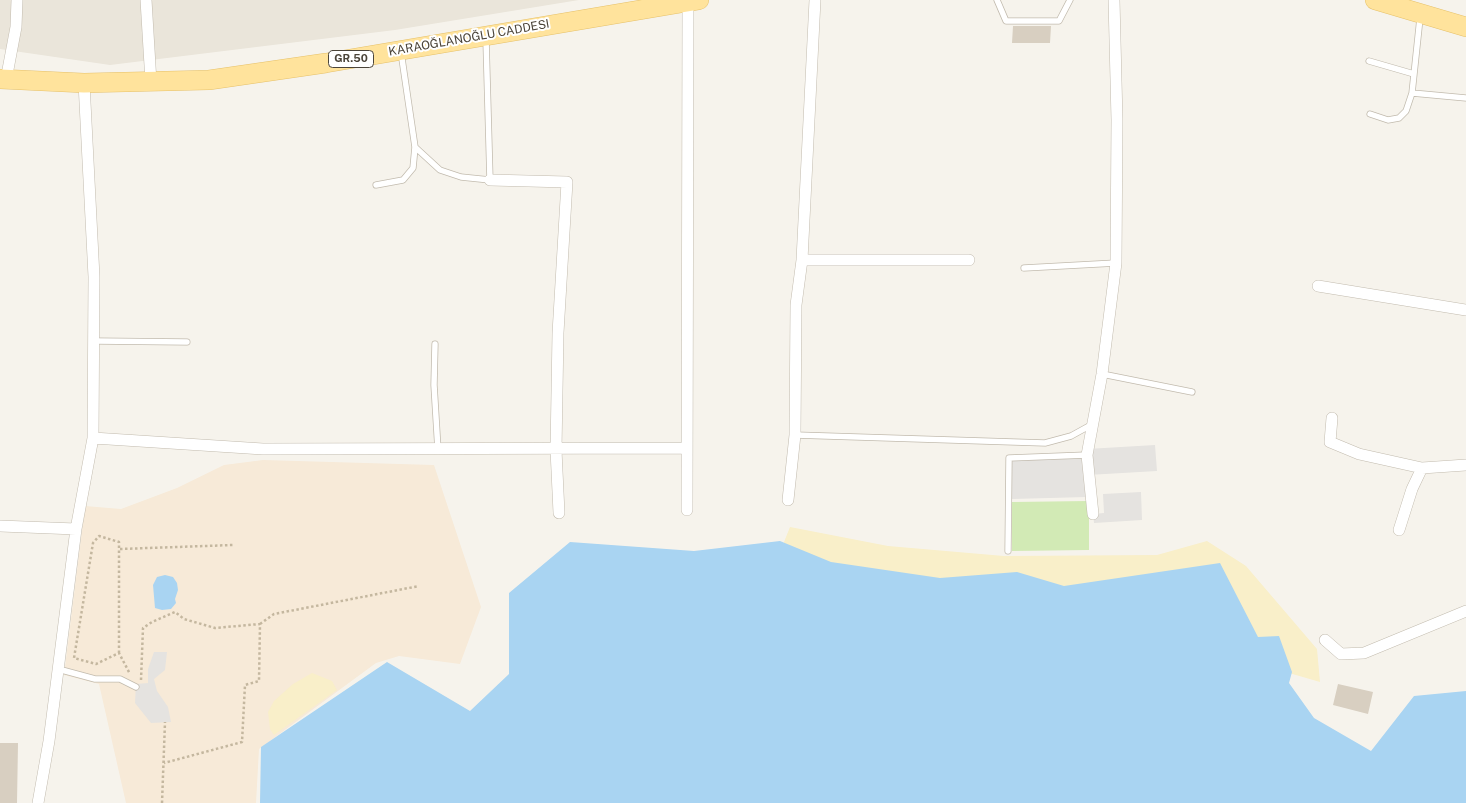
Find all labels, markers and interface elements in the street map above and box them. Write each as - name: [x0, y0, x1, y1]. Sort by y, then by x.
- street label: KARAOĞLANOĞLU CADDESI: [387, 17, 551, 59]
- road number: GR.50: [328, 51, 374, 68]

